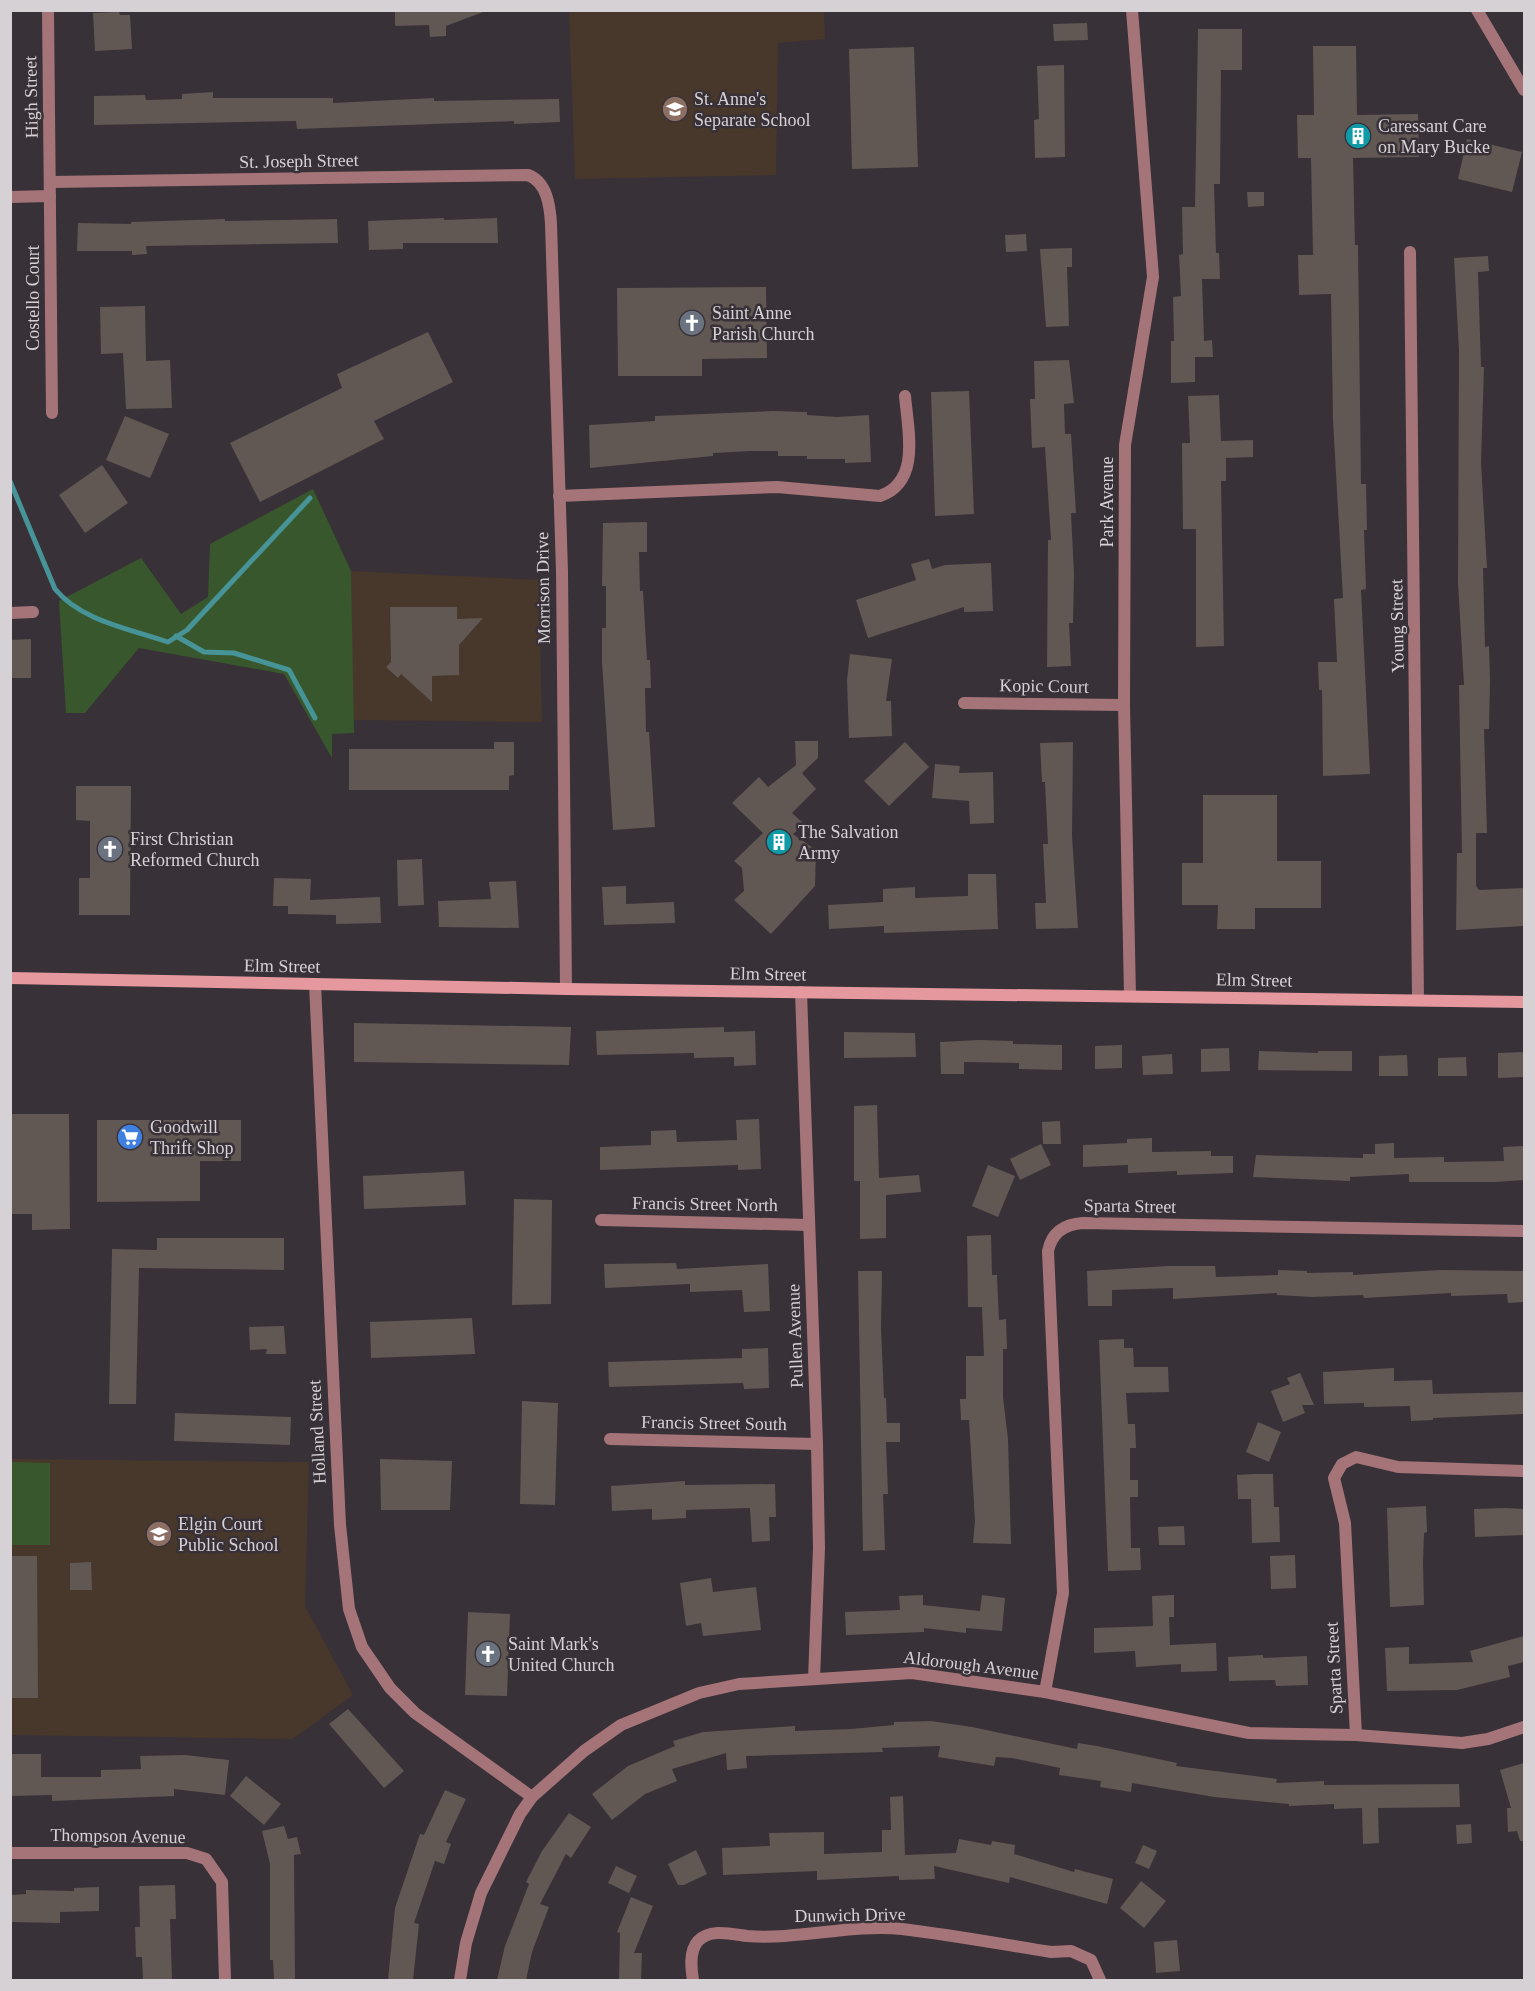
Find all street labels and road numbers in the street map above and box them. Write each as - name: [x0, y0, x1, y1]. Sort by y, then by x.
- street label: High Street: [20, 56, 42, 138]
- street label: St. Joseph Street: [239, 150, 359, 172]
- street label: Costello Court: [23, 245, 43, 351]
- street label: Park Avenue: [1097, 456, 1117, 548]
- street label: Morrison Drive: [532, 532, 554, 644]
- street label: Young Street: [1386, 579, 1408, 673]
- street label: Kopic Court: [999, 675, 1089, 697]
- street label: Elm Street: [244, 955, 320, 977]
- street label: Elm Street: [730, 963, 806, 985]
- street label: Elm Street: [1216, 969, 1292, 991]
- street label: Francis Street North: [632, 1193, 778, 1215]
- street label: Sparta Street: [1084, 1195, 1176, 1217]
- street label: Pullen Avenue: [783, 1284, 807, 1388]
- street label: Holland Street: [304, 1379, 330, 1485]
- street label: Francis Street South: [641, 1412, 787, 1434]
- street label: Sparta Street: [1322, 1621, 1346, 1715]
- street label: Aldorough Avenue: [902, 1647, 1040, 1683]
- street label: Thompson Avenue: [50, 1825, 186, 1847]
- street label: Dunwich Drive: [794, 1904, 906, 1926]

